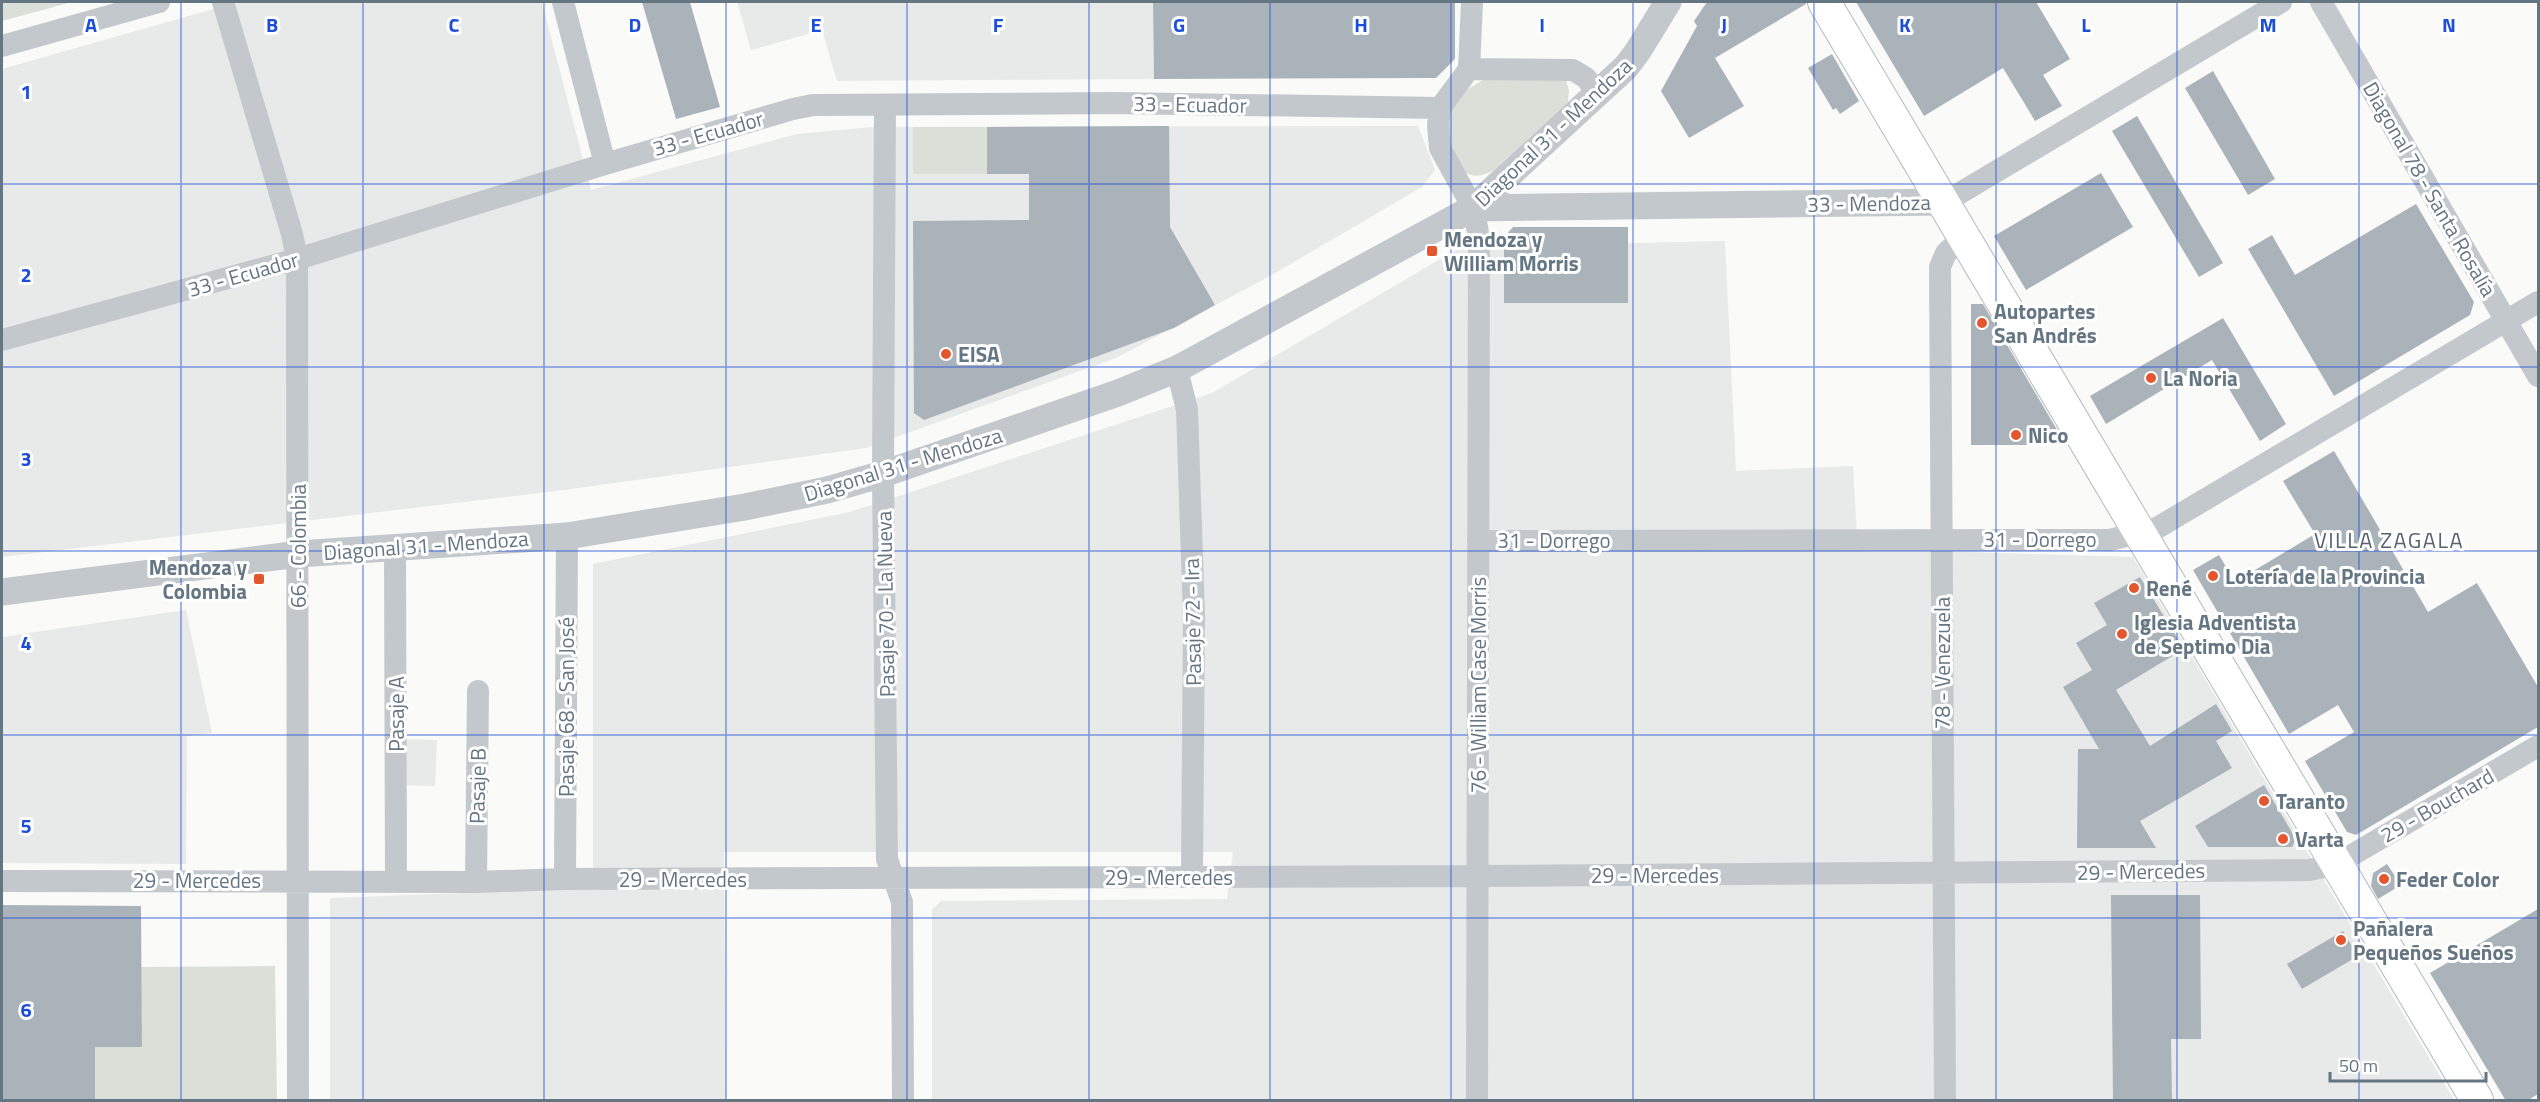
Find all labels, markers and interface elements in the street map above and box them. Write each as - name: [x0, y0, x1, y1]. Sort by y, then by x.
- text: A: [85, 9, 97, 40]
- text: B: [266, 9, 278, 40]
- text: C: [449, 9, 460, 40]
- text: D: [629, 9, 641, 40]
- text: E: [810, 9, 822, 40]
- text: F: [993, 9, 1004, 40]
- text: G: [1173, 9, 1185, 40]
- text: H: [1354, 9, 1368, 40]
- text: I: [1539, 9, 1545, 40]
- text: J: [1721, 9, 1727, 40]
- text: K: [1899, 9, 1911, 40]
- text: L: [2081, 9, 2091, 40]
- text: M: [2259, 9, 2277, 40]
- text: N: [2442, 9, 2456, 40]
- street label: Diagonal 31 - Mendoza: [1467, 50, 1639, 214]
- text: 1: [20, 76, 32, 107]
- street label: Diagonal 78 - Santa Rosalía: [2355, 76, 2505, 303]
- street label: 33 - Ecuador: [1133, 87, 1247, 121]
- street label: 33 - Ecuador: [649, 102, 767, 164]
- street label: 33 - Mendoza: [1807, 186, 1932, 220]
- place label: Mendoza y William Morris: [1444, 223, 1579, 279]
- street label: 33 - Ecuador: [184, 243, 302, 305]
- marker: Mendoza y William Morris: [1425, 244, 1439, 258]
- text: 2: [20, 259, 32, 290]
- place label: Autopartes San Andrés: [1994, 295, 2097, 351]
- marker: Autopartes San Andrés: [1975, 316, 1989, 330]
- place label: EISA: [958, 338, 1000, 370]
- marker: EISA: [939, 347, 953, 361]
- place label: La Noria: [2163, 362, 2238, 394]
- marker: La Noria: [2144, 371, 2158, 385]
- street label: Diagonal 31 - Mendoza: [800, 419, 1006, 509]
- place label: Nico: [2028, 419, 2068, 451]
- marker: Nico: [2009, 428, 2023, 442]
- text: 3: [20, 443, 32, 474]
- street label: 66 - Colombia: [282, 484, 314, 608]
- street label: Pasaje 70 - La Nueva: [867, 510, 903, 697]
- street label: Diagonal 31 - Mendoza: [322, 522, 530, 568]
- street label: 31 - Dorrego: [1983, 523, 2097, 555]
- district label: VILLA ZAGALA: [2314, 523, 2464, 557]
- street label: 31 - Dorrego: [1497, 524, 1611, 556]
- place label: Mendoza y Colombia: [149, 551, 247, 607]
- street label: Pasaje 72 - Ira: [1175, 557, 1209, 686]
- place label: Lotería de la Provincia: [2225, 560, 2425, 592]
- marker: Lotería de la Provincia: [2206, 569, 2220, 583]
- marker: Mendoza y Colombia: [252, 572, 266, 586]
- place label: René: [2146, 572, 2192, 604]
- street label: 76 - William Case Morris: [1462, 577, 1494, 793]
- marker: René: [2127, 581, 2141, 595]
- street label: 78 - Venezuela: [1926, 596, 1958, 729]
- place label: Iglesia Adventista de Septimo Dia: [2134, 606, 2296, 662]
- street label: Pasaje 68 - San José: [550, 617, 582, 797]
- text: 4: [20, 627, 32, 658]
- marker: Iglesia Adventista de Septimo Dia: [2115, 627, 2129, 641]
- street label: Pasaje A: [380, 676, 412, 752]
- street label: Pasaje B: [460, 748, 494, 824]
- street label: 29 - Bouchard: [2374, 760, 2500, 850]
- place label: Taranto: [2276, 785, 2345, 817]
- marker: Taranto: [2257, 794, 2271, 808]
- text: 5: [20, 810, 32, 841]
- place label: Varta: [2295, 823, 2344, 855]
- marker: Varta: [2276, 832, 2290, 846]
- street label: 29 - Mercedes: [2077, 854, 2205, 888]
- street label: 29 - Mercedes: [1591, 859, 1719, 891]
- street label: 29 - Mercedes: [1105, 861, 1233, 893]
- street label: 29 - Mercedes: [619, 863, 747, 895]
- place label: Feder Color: [2396, 863, 2499, 895]
- street label: 29 - Mercedes: [133, 864, 261, 896]
- marker: Feder Color: [2377, 872, 2391, 886]
- place label: Pañalera Pequeños Sueños: [2353, 912, 2514, 968]
- marker: Pañalera Pequeños Sueños: [2334, 933, 2348, 947]
- text: 6: [20, 994, 32, 1025]
- scale bar: [2330, 1045, 2486, 1083]
- text: 50 m: [2339, 1052, 2378, 1079]

